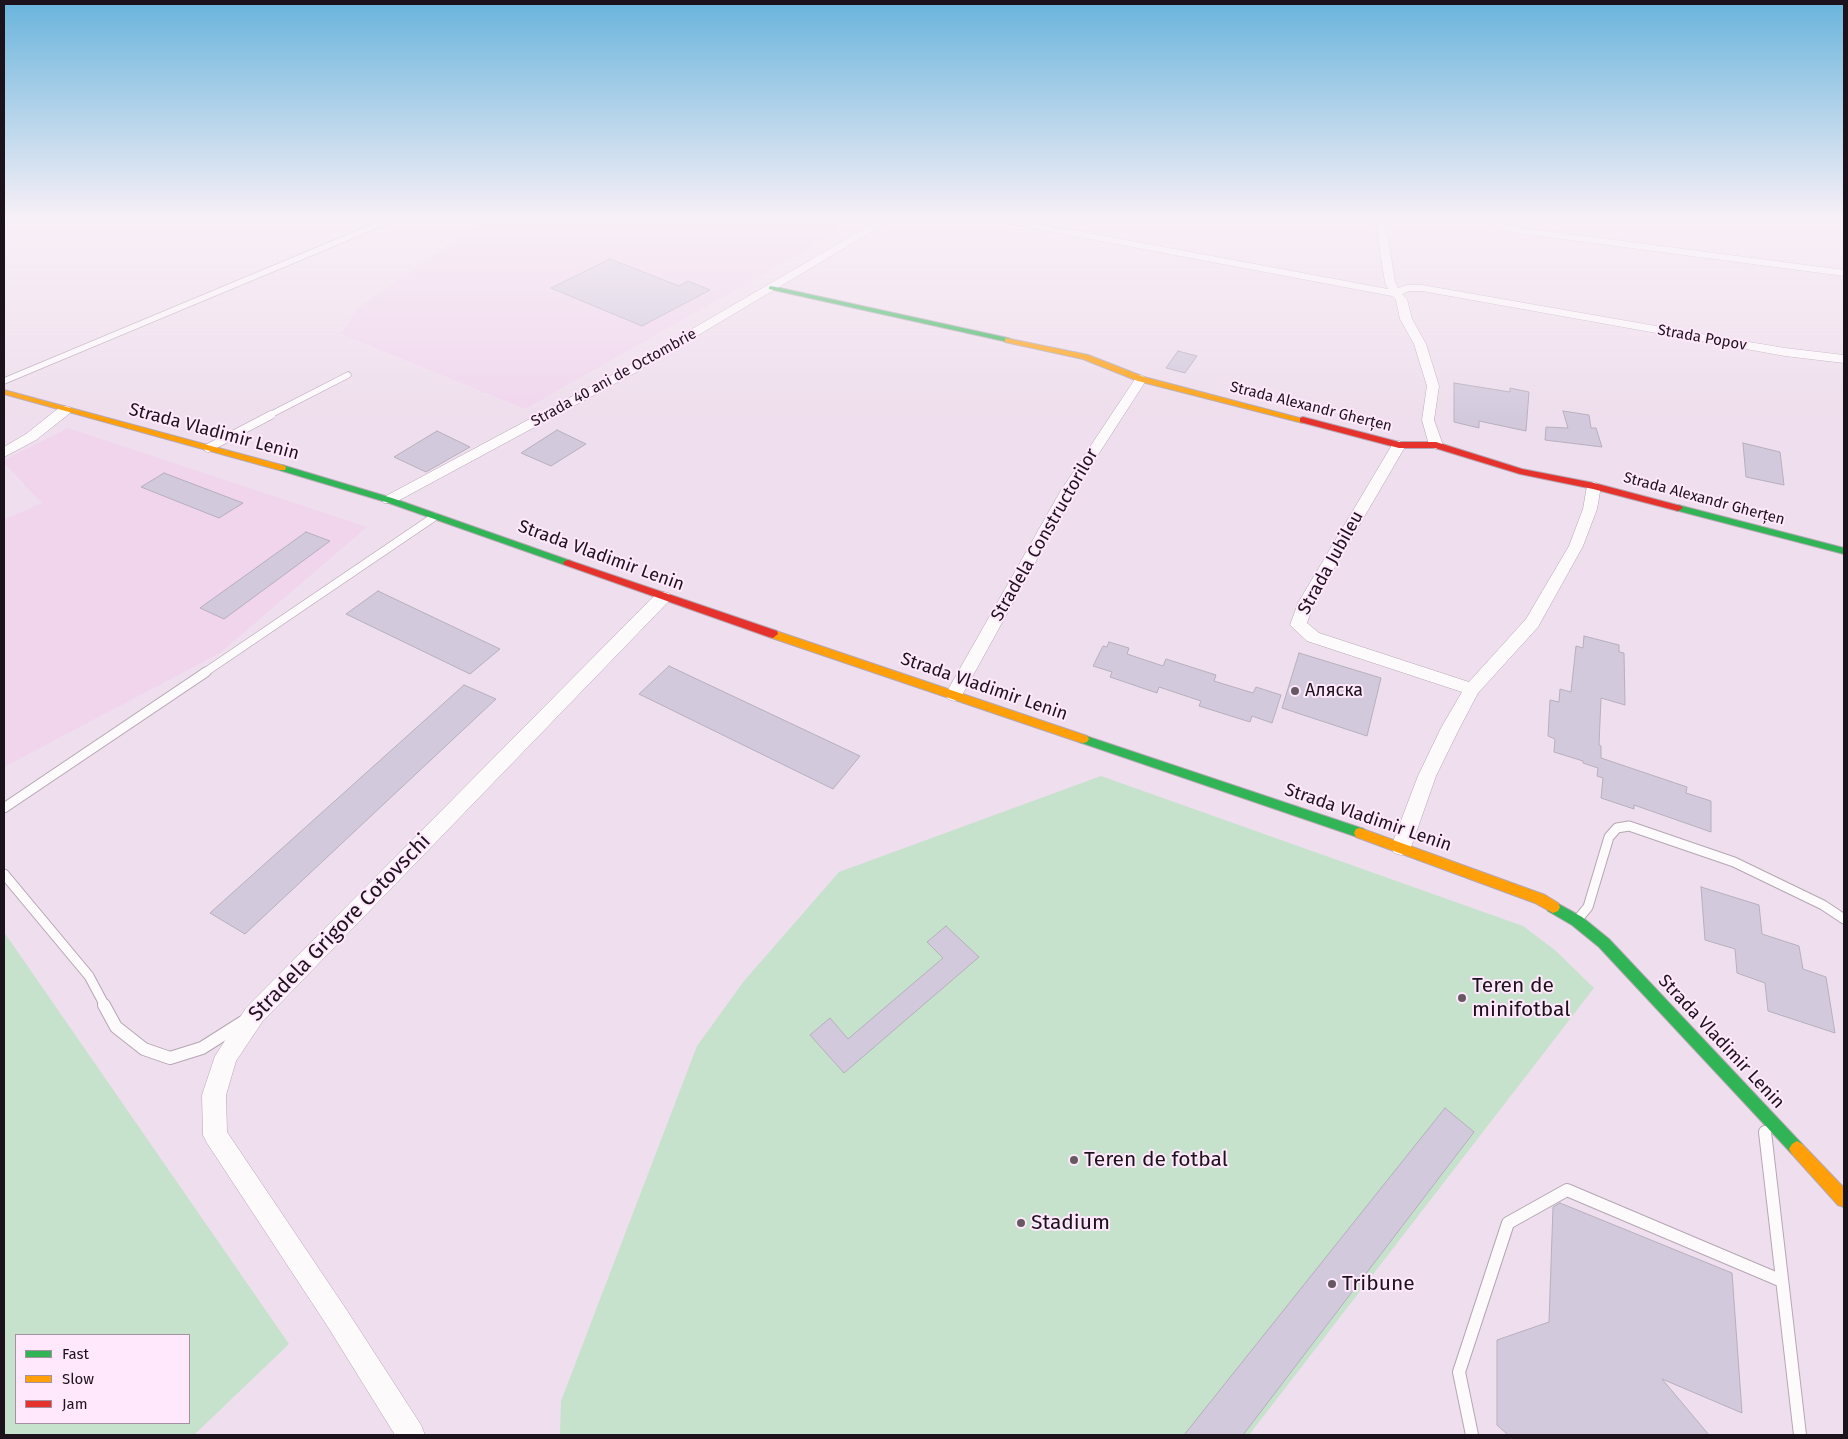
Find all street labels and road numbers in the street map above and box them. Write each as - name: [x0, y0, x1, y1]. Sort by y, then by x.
- street label: Strada Popov: [1656, 321, 1748, 355]
- street label: Strada 40 ani de Octombrie: [528, 325, 700, 431]
- street label: Strada Alexandr Gherțen: [1228, 378, 1394, 436]
- street label: Strada Vladimir Lenin: [127, 399, 301, 465]
- street label: Stradela Constructorilor: [987, 445, 1103, 625]
- street label: Strada Alexandr Gherțen: [1621, 469, 1787, 529]
- street label: Strada Jubileu: [1294, 507, 1368, 619]
- street label: Strada Vladimir Lenin: [515, 516, 687, 596]
- street label: Strada Vladimir Lenin: [898, 648, 1070, 726]
- street label: Strada Vladimir Lenin: [1282, 779, 1454, 857]
- street label: Stradela Grigore Cotovschi: [244, 829, 436, 1027]
- street label: Strada Vladimir Lenin: [1653, 971, 1789, 1113]

